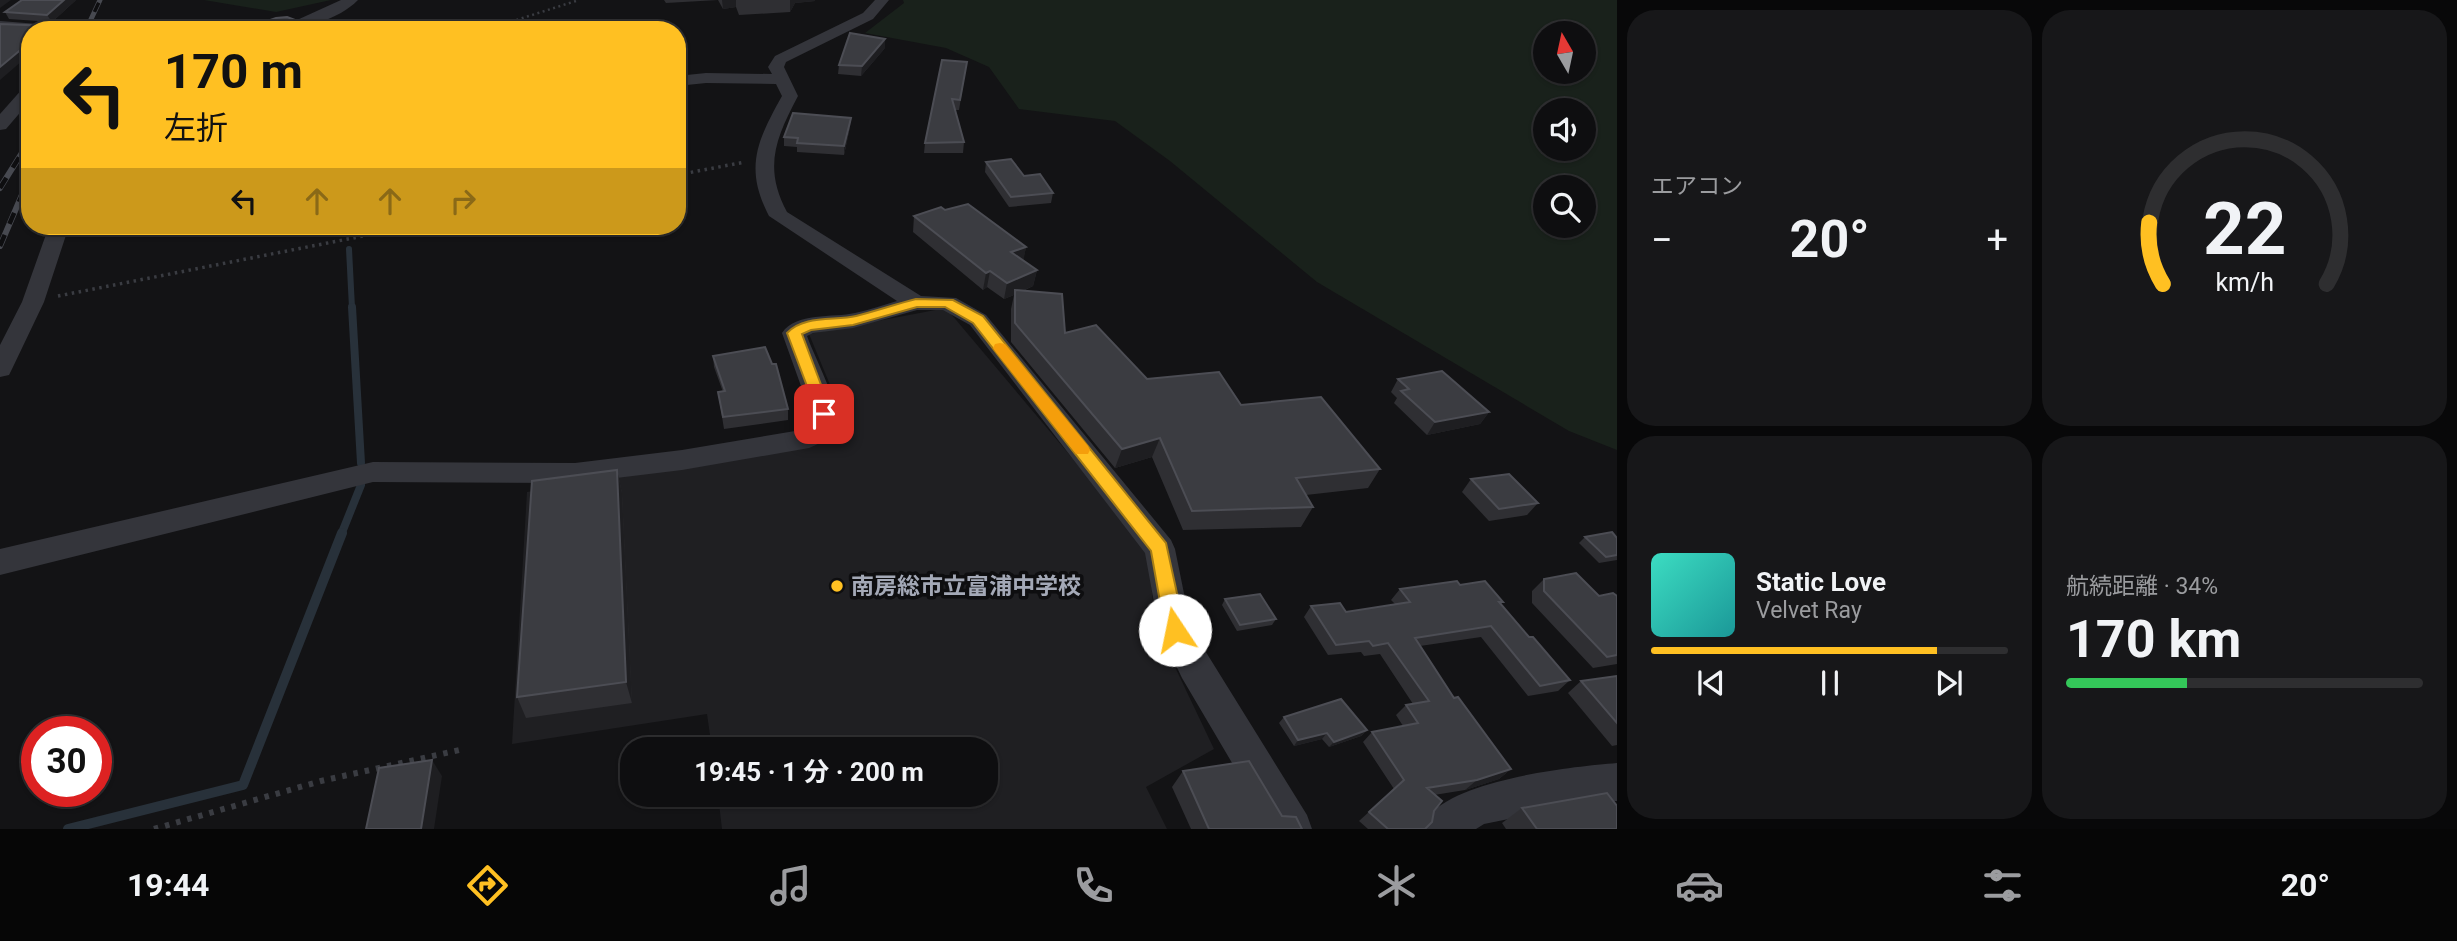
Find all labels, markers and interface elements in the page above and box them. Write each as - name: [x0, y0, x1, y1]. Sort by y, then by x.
- north arrow: [1533, 21, 1596, 84]
- map controls: [1533, 21, 1596, 238]
- text: 170 m: [164, 43, 303, 100]
- icon: left: [49, 49, 140, 140]
- button: sound: [1533, 98, 1596, 161]
- text: 左折: [164, 109, 228, 147]
- text: エアコン: [1651, 173, 1743, 200]
- button: search: [1533, 175, 1596, 238]
- icon: left: [225, 182, 263, 220]
- icon: ahead: [298, 182, 336, 220]
- icon: ahead: [371, 182, 409, 220]
- icon: right: [444, 182, 482, 220]
- text: 22: [2203, 186, 2286, 272]
- text: 20°: [1790, 209, 1870, 270]
- text: −: [1651, 218, 1673, 262]
- text: +: [1986, 218, 2008, 262]
- text: km/h: [2215, 268, 2274, 297]
- pin: [794, 384, 854, 444]
- icon: arrive: [805, 395, 843, 433]
- text: Static Love: [1756, 567, 1886, 597]
- place label: 南房総市立富浦中学校: [851, 573, 1081, 600]
- text: 航続距離 · 34%: [2066, 573, 2218, 600]
- marker: 南房総市立富浦中学校: [829, 578, 845, 594]
- position arrow: [1138, 593, 1212, 667]
- text: Velvet Ray: [1756, 597, 1862, 624]
- text: 170 km: [2066, 609, 2241, 670]
- icon: previous: [1692, 664, 1730, 702]
- icon: pause: [1811, 664, 1849, 702]
- icon: next: [1930, 664, 1968, 702]
- speed limit sign: 30: [21, 716, 112, 807]
- text: 19:45 · 1 分 · 200 m: [694, 757, 924, 787]
- icon: directions: [463, 861, 512, 910]
- icon: music: [766, 861, 815, 910]
- icon: phone: [1069, 861, 1118, 910]
- icon: climate: [1372, 861, 1421, 910]
- icon: car: [1675, 861, 1724, 910]
- icon: filters: [1978, 861, 2027, 910]
- text: 19:44: [127, 866, 209, 904]
- text: 20°: [2281, 866, 2330, 904]

